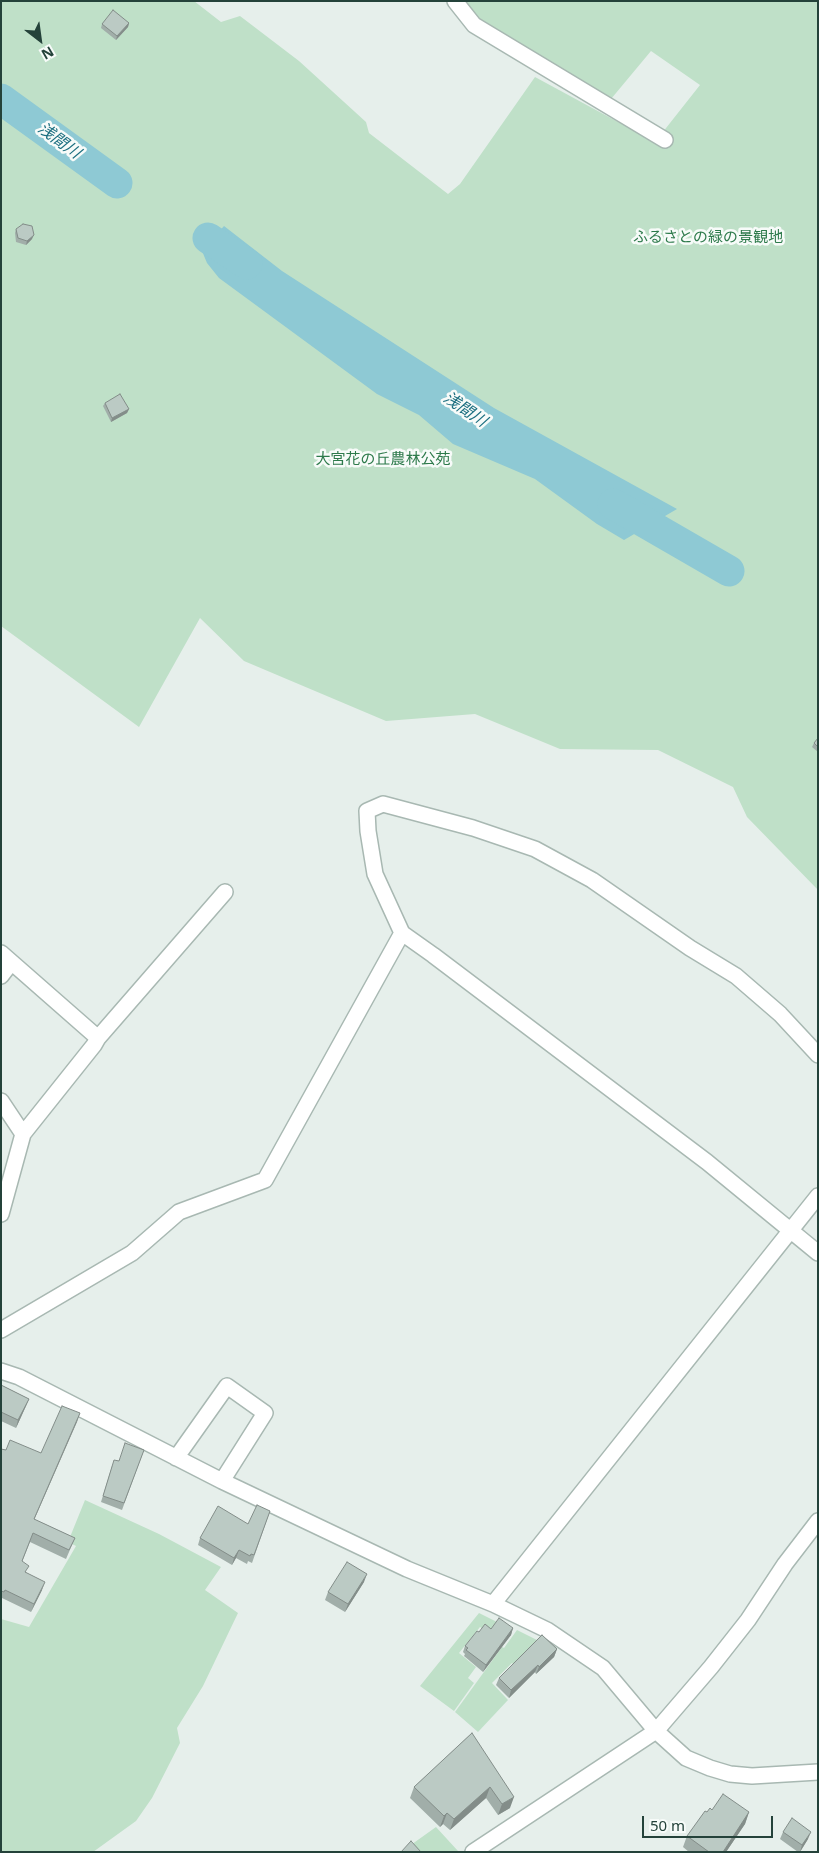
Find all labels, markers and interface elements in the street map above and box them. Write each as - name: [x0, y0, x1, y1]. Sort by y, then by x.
- north arrow: [15, 15, 65, 65]
- text: N: [38, 42, 57, 64]
- water label: 浅間川: [34, 119, 84, 163]
- park label: ふるさとの緑の景観地: [633, 229, 783, 247]
- water label: 浅間川: [440, 389, 490, 431]
- park label: 大宮花の丘農林公苑: [316, 451, 450, 469]
- scale bar: [644, 1806, 775, 1838]
- text: 50 m: [650, 1815, 685, 1835]

